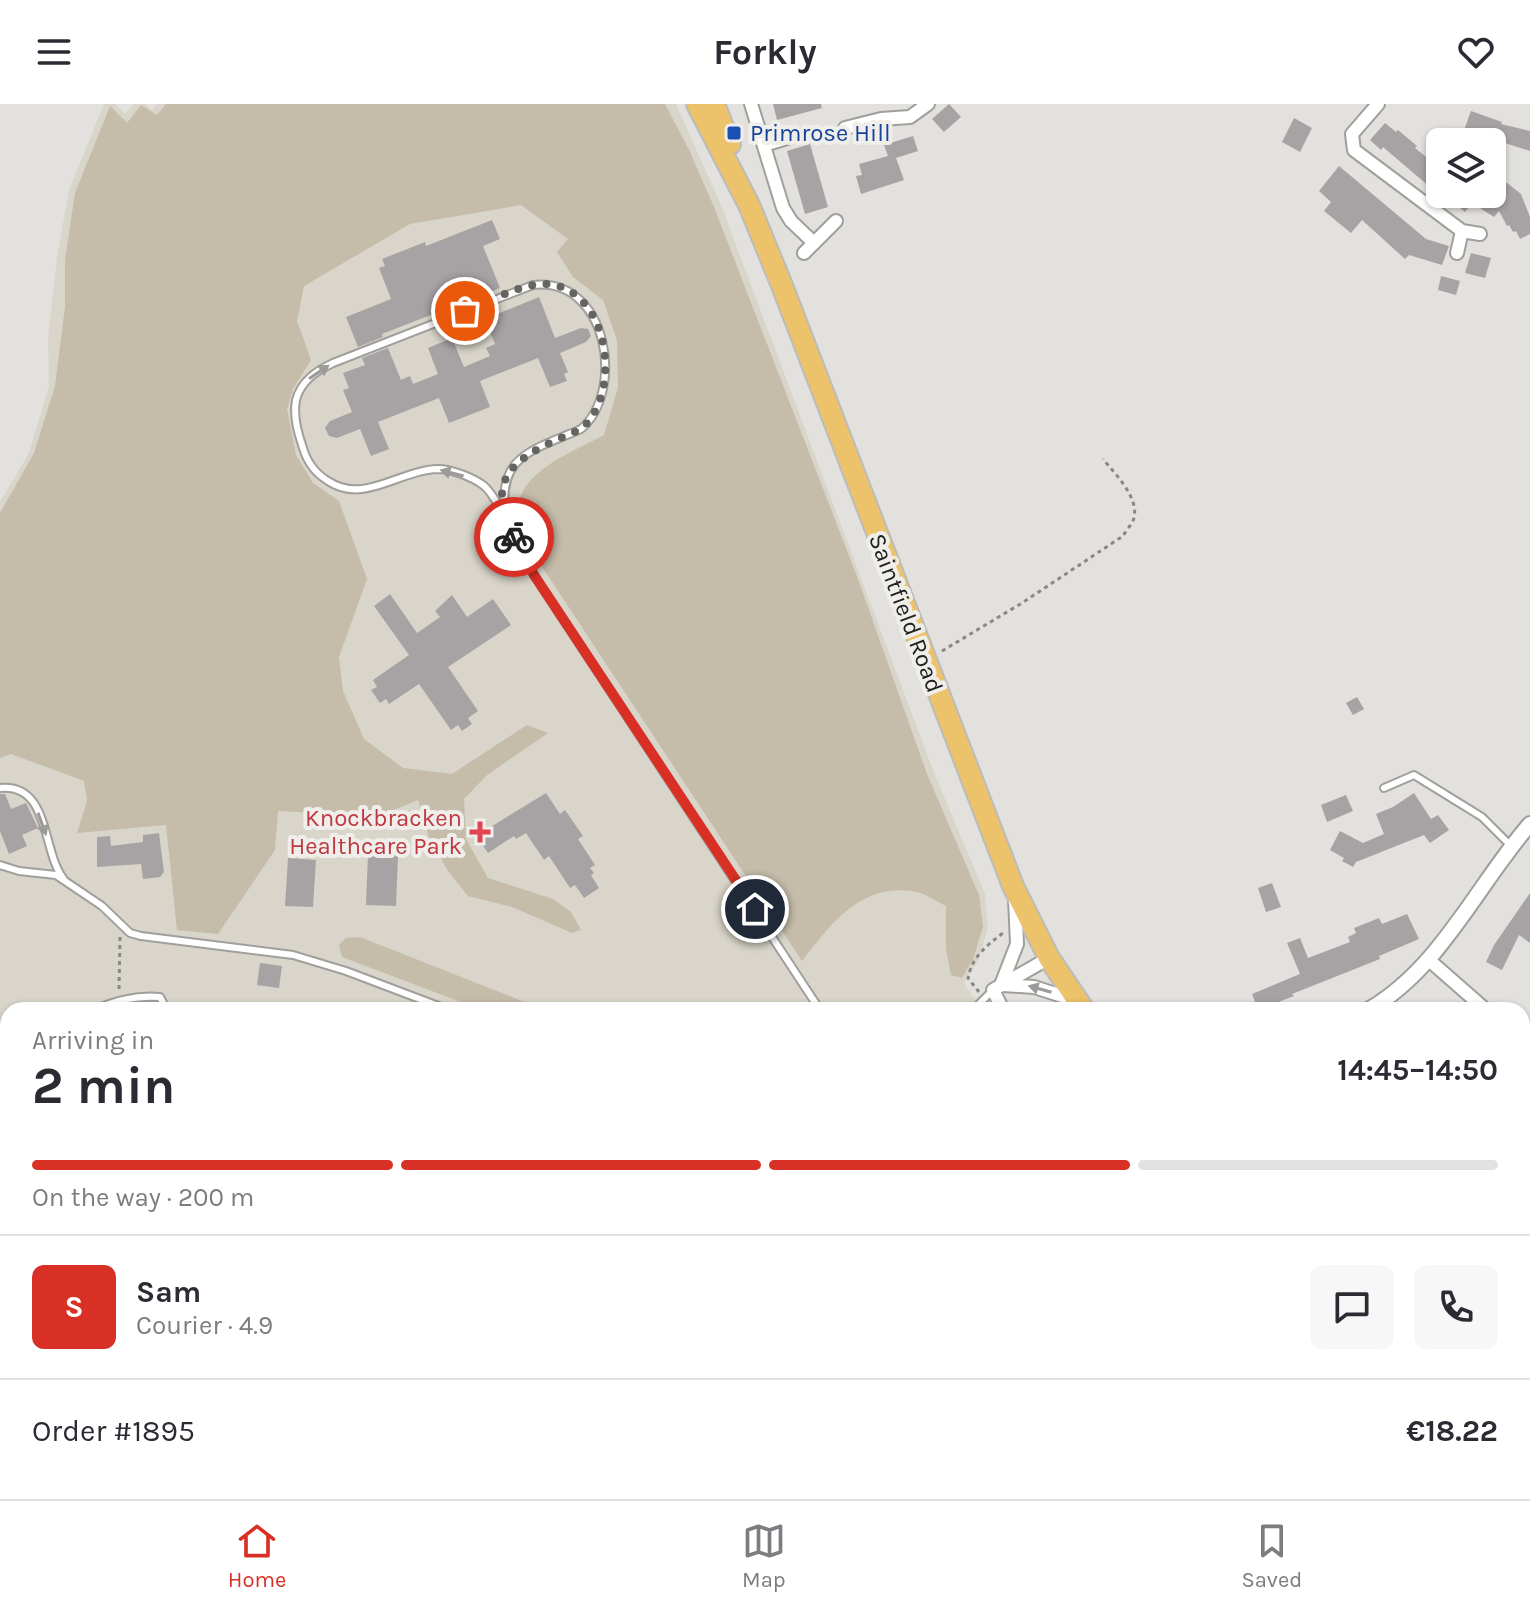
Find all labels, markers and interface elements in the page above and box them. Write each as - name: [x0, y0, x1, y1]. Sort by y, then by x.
- icon: menu: [32, 30, 76, 74]
- icon: heart: [1454, 30, 1498, 74]
- text: Forkly: [713, 31, 817, 73]
- place label: Primrose Hill: [750, 119, 891, 147]
- marker: Primrose Hill: [725, 124, 743, 142]
- map controls: [1426, 128, 1506, 208]
- button: layers: [1426, 128, 1506, 208]
- pin: [431, 277, 499, 345]
- icon: bag: [443, 289, 487, 333]
- one-way arrow: [308, 365, 329, 380]
- one-way arrow: [440, 466, 464, 479]
- courier: [474, 497, 554, 577]
- icon: bike: [492, 515, 536, 559]
- street label: Saintfield Road: [863, 530, 949, 696]
- place label: Knockbracken Healthcare Park: [289, 804, 462, 860]
- one-way arrow: [36, 812, 49, 836]
- marker: Knockbracken Healthcare Park: [469, 821, 491, 843]
- pin: [721, 875, 789, 943]
- icon: home: [733, 887, 777, 931]
- one-way arrow: [1027, 983, 1052, 995]
- text: Arriving in: [32, 1025, 154, 1056]
- text: 14:45–14:50: [1337, 1052, 1498, 1088]
- text: 2 min: [32, 1055, 175, 1116]
- text: On the way · 200 m: [32, 1182, 254, 1213]
- button: chat: [1310, 1265, 1394, 1349]
- button: phone: [1414, 1265, 1498, 1349]
- text: Sam: [136, 1274, 201, 1310]
- text: S: [64, 1289, 84, 1325]
- text: Courier · 4.9: [136, 1310, 273, 1341]
- text: Order #1895: [32, 1413, 195, 1449]
- text: €18.22: [1406, 1413, 1498, 1449]
- tab: Home: [228, 1519, 286, 1593]
- tab: Map: [742, 1519, 786, 1593]
- tab: Saved: [1241, 1519, 1302, 1593]

